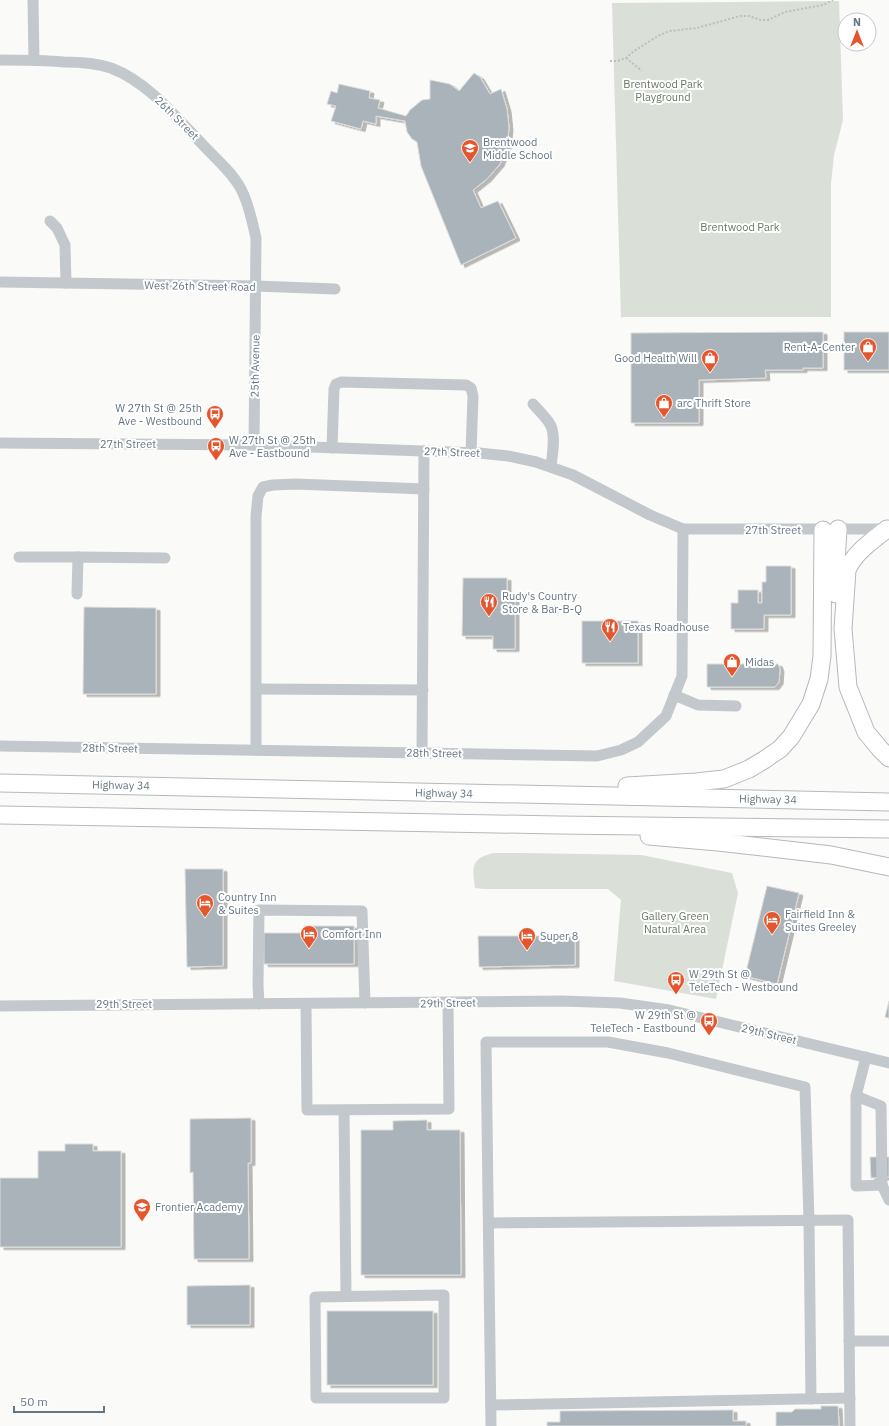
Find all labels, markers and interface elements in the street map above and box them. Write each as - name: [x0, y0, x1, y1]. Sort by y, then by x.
- north arrow: [837, 12, 877, 52]
- text: N: [853, 15, 861, 29]
- park label: Brentwood Park Playground: [623, 77, 703, 104]
- street label: 26th Street: [152, 93, 202, 143]
- place label: Brentwood Middle School: [483, 135, 553, 162]
- school or university icon: Brentwood Middle School: [460, 138, 480, 163]
- park label: Brentwood Park: [700, 220, 780, 234]
- street label: West 26th Street Road: [144, 278, 256, 294]
- street label: 25th Avenue: [247, 335, 263, 397]
- shop icon: Rent-A-Center: [858, 337, 878, 362]
- place label: Rent-A-Center: [784, 340, 855, 354]
- shop icon: Good Health Will: [700, 348, 720, 373]
- place label: Good Health Will: [614, 351, 697, 365]
- shop icon: arc Thrift Store: [654, 393, 674, 418]
- place label: arc Thrift Store: [677, 396, 751, 410]
- place label: W 27th St @ 25th Ave - Westbound: [115, 401, 202, 428]
- bus stop icon: W 27th St @ 25th Ave - Westbound: [205, 404, 225, 429]
- place label: W 27th St @ 25th Ave - Eastbound: [229, 433, 316, 460]
- bus stop icon: W 27th St @ 25th Ave - Eastbound: [206, 436, 226, 461]
- street label: 27th Street: [100, 437, 156, 451]
- street label: 27th Street: [424, 444, 480, 460]
- street label: 27th Street: [745, 523, 801, 537]
- place label: Rudy's Country Store & Bar-B-Q: [502, 589, 582, 616]
- restaurant icon: Rudy's Country Store & Bar-B-Q: [479, 592, 499, 617]
- restaurant icon: Texas Roadhouse: [600, 617, 620, 642]
- place label: Texas Roadhouse: [623, 620, 709, 634]
- shop icon: Midas: [722, 652, 742, 677]
- place label: Midas: [745, 655, 774, 669]
- street label: 28th Street: [82, 741, 138, 755]
- street label: 28th Street: [406, 746, 462, 760]
- street label: Highway 34: [92, 777, 151, 793]
- street label: Highway 34: [415, 785, 474, 801]
- street label: Highway 34: [739, 791, 798, 807]
- place label: Country Inn & Suites: [218, 890, 276, 917]
- hotel icon: Country Inn & Suites: [195, 893, 215, 918]
- place label: Fairfield Inn & Suites Greeley: [785, 907, 857, 934]
- park label: Gallery Green Natural Area: [641, 909, 709, 936]
- hotel icon: Fairfield Inn & Suites Greeley: [762, 910, 782, 935]
- hotel icon: Comfort Inn: [299, 924, 319, 949]
- hotel icon: Super 8: [517, 926, 537, 951]
- place label: Comfort Inn: [322, 927, 382, 941]
- place label: Super 8: [540, 929, 578, 943]
- place label: W 29th St @ TeleTech - Westbound: [689, 967, 798, 994]
- bus stop icon: W 29th St @ TeleTech - Westbound: [666, 970, 686, 995]
- street label: 29th Street: [420, 996, 476, 1010]
- street label: 29th Street: [96, 997, 152, 1011]
- place label: W 29th St @ TeleTech - Eastbound: [590, 1008, 696, 1035]
- bus stop icon: W 29th St @ TeleTech - Eastbound: [699, 1011, 719, 1036]
- street label: 29th Street: [740, 1021, 798, 1047]
- school or university icon: Frontier Academy: [132, 1197, 152, 1222]
- place label: Frontier Academy: [155, 1200, 243, 1214]
- scale bar: [14, 1388, 104, 1414]
- text: 50 m: [20, 1394, 48, 1409]

